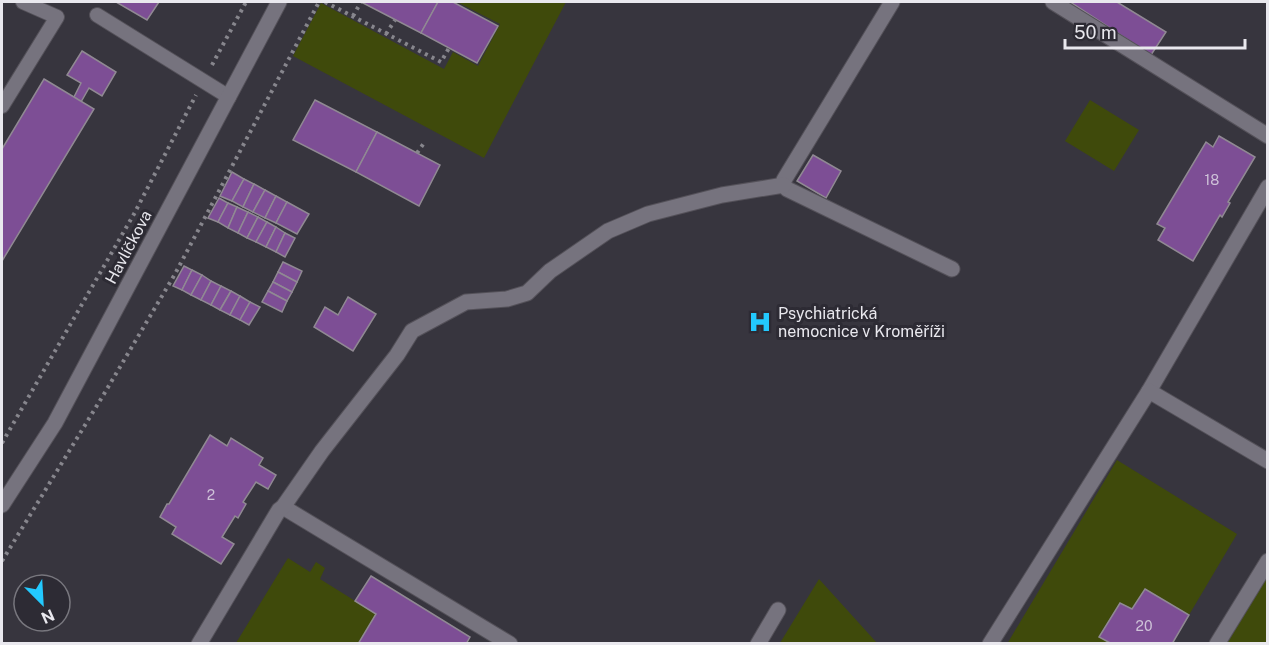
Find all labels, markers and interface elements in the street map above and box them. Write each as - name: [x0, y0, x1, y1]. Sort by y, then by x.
- scale bar: [1065, 12, 1245, 50]
- text: 50 m: [1074, 22, 1117, 43]
- house number: 18: [1205, 172, 1219, 188]
- street label: Havlíčkova: [101, 207, 156, 287]
- place label: Psychiatrická nemocnice v Kroměříži: [778, 304, 945, 341]
- hospital icon: Psychiatrická nemocnice v Kroměříži: [747, 309, 773, 335]
- house number: 2: [207, 487, 215, 503]
- north arrow: [12, 573, 72, 633]
- text: N: [38, 605, 57, 627]
- house number: 20: [1136, 618, 1152, 634]

